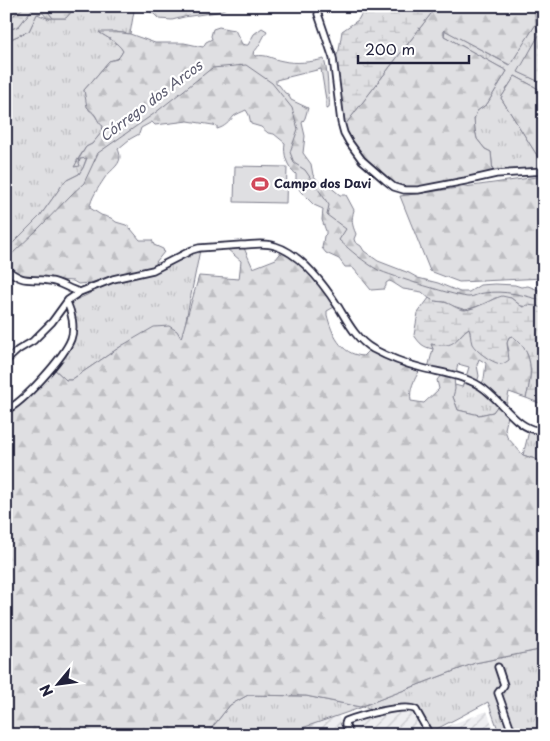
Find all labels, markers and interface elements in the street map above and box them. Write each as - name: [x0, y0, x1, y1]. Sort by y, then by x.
- scale bar: [358, 32, 469, 64]
- text: 200 m: [365, 37, 415, 60]
- water label: Córrego dos Arcos: [95, 54, 208, 146]
- sports icon: Campo dos Davi: [250, 174, 270, 194]
- place label: Campo dos Davi: [274, 174, 372, 192]
- north arrow: [32, 658, 82, 708]
- text: N: [34, 681, 58, 700]

